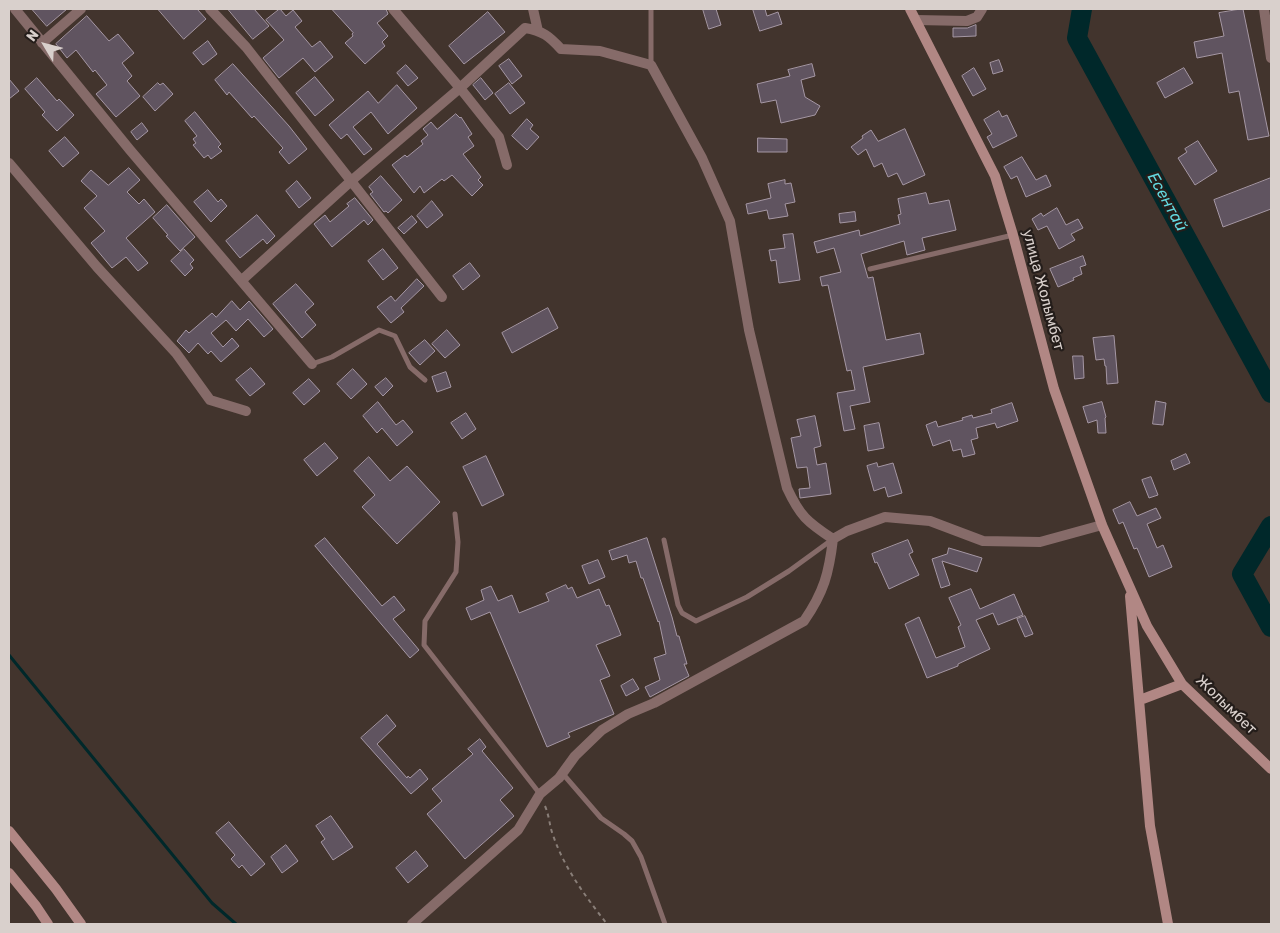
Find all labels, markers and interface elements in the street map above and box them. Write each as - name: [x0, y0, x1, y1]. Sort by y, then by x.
- north arrow: [20, 20, 70, 70]
- text: N: [23, 27, 42, 45]
- water label: Есентай: [1143, 169, 1191, 235]
- street label: улица Жолымбет: [1018, 228, 1068, 352]
- street label: Жолымбет: [1192, 672, 1260, 738]

